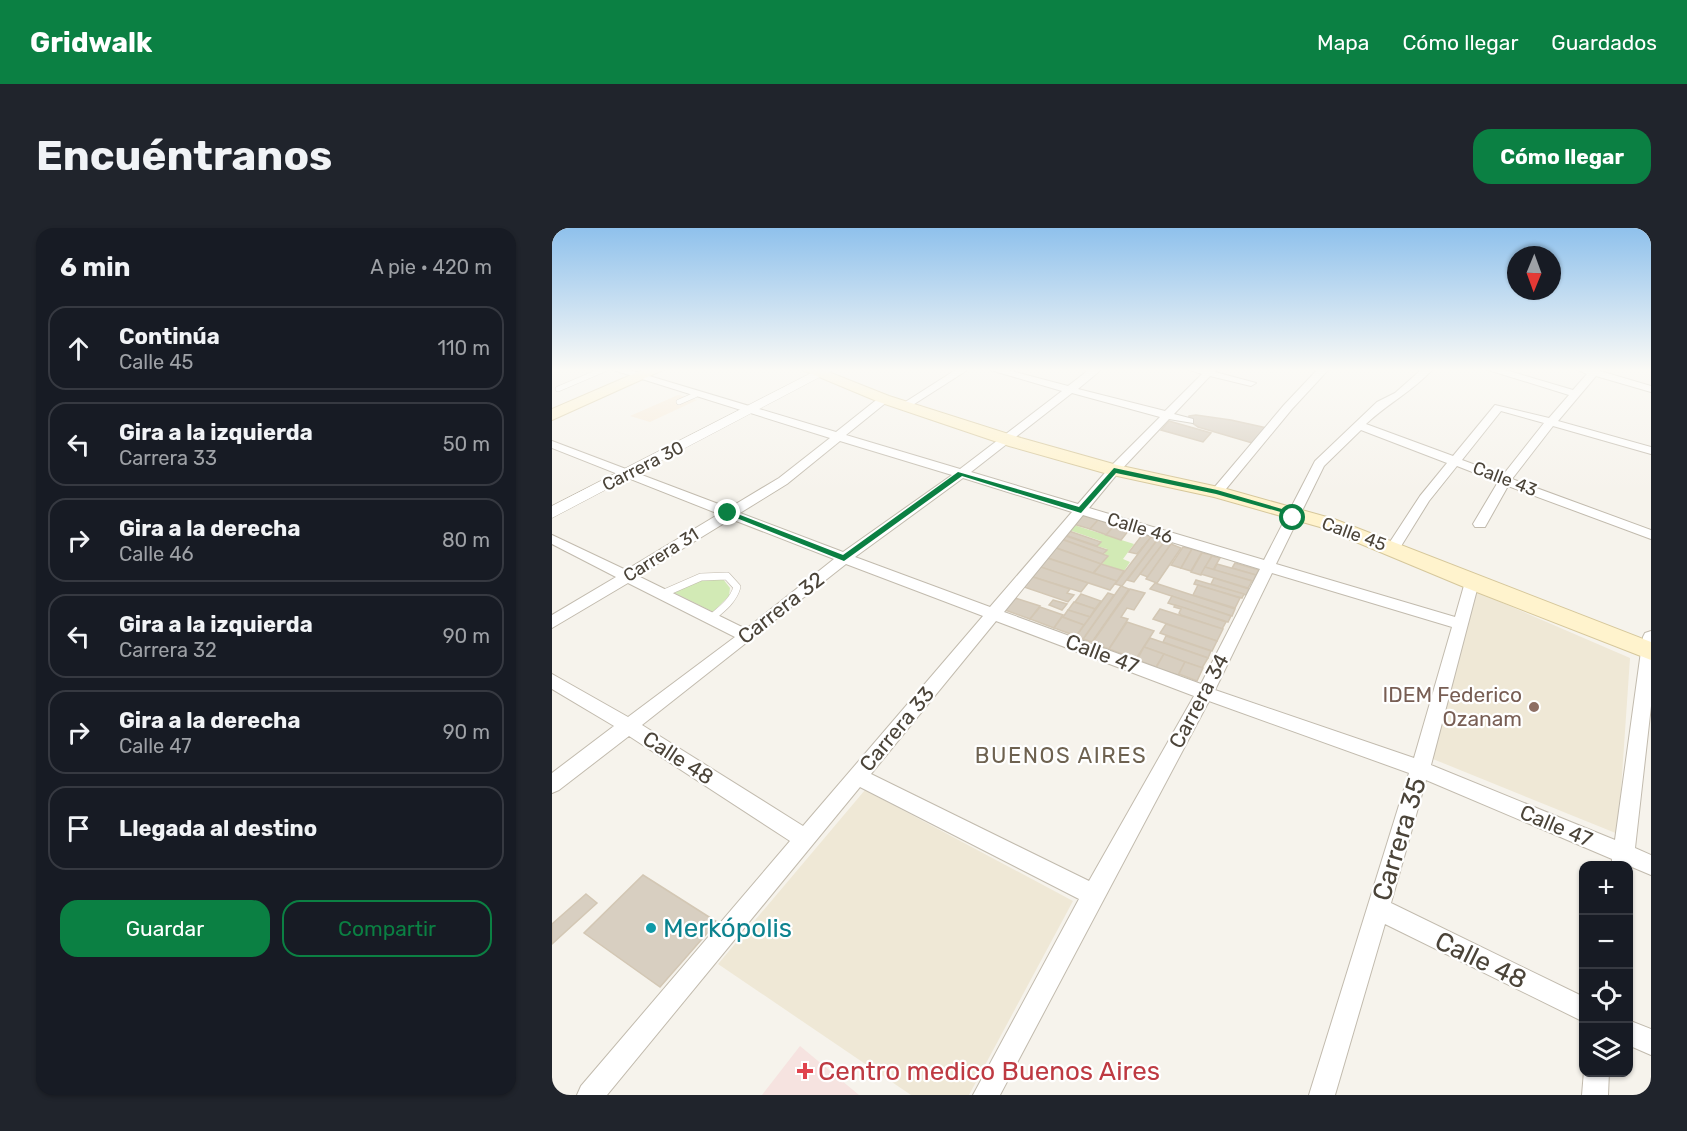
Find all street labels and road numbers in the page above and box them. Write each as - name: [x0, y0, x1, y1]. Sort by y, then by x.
- street label: Carrera 30: [598, 436, 688, 496]
- street label: Calle 43: [1470, 457, 1540, 501]
- street label: Calle 46: [1105, 508, 1175, 548]
- street label: Calle 45: [1319, 512, 1389, 556]
- street label: Carrera 31: [619, 523, 703, 587]
- street label: Carrera 32: [733, 566, 829, 649]
- street label: Calle 47: [1062, 628, 1142, 679]
- street label: Carrera 34: [1163, 649, 1234, 752]
- street label: Carrera 33: [854, 681, 939, 776]
- street label: Calle 48: [638, 726, 718, 790]
- street label: Carrera 35: [1366, 774, 1433, 905]
- street label: Calle 47: [1516, 799, 1596, 852]
- street label: Calle 48: [1430, 925, 1532, 996]

